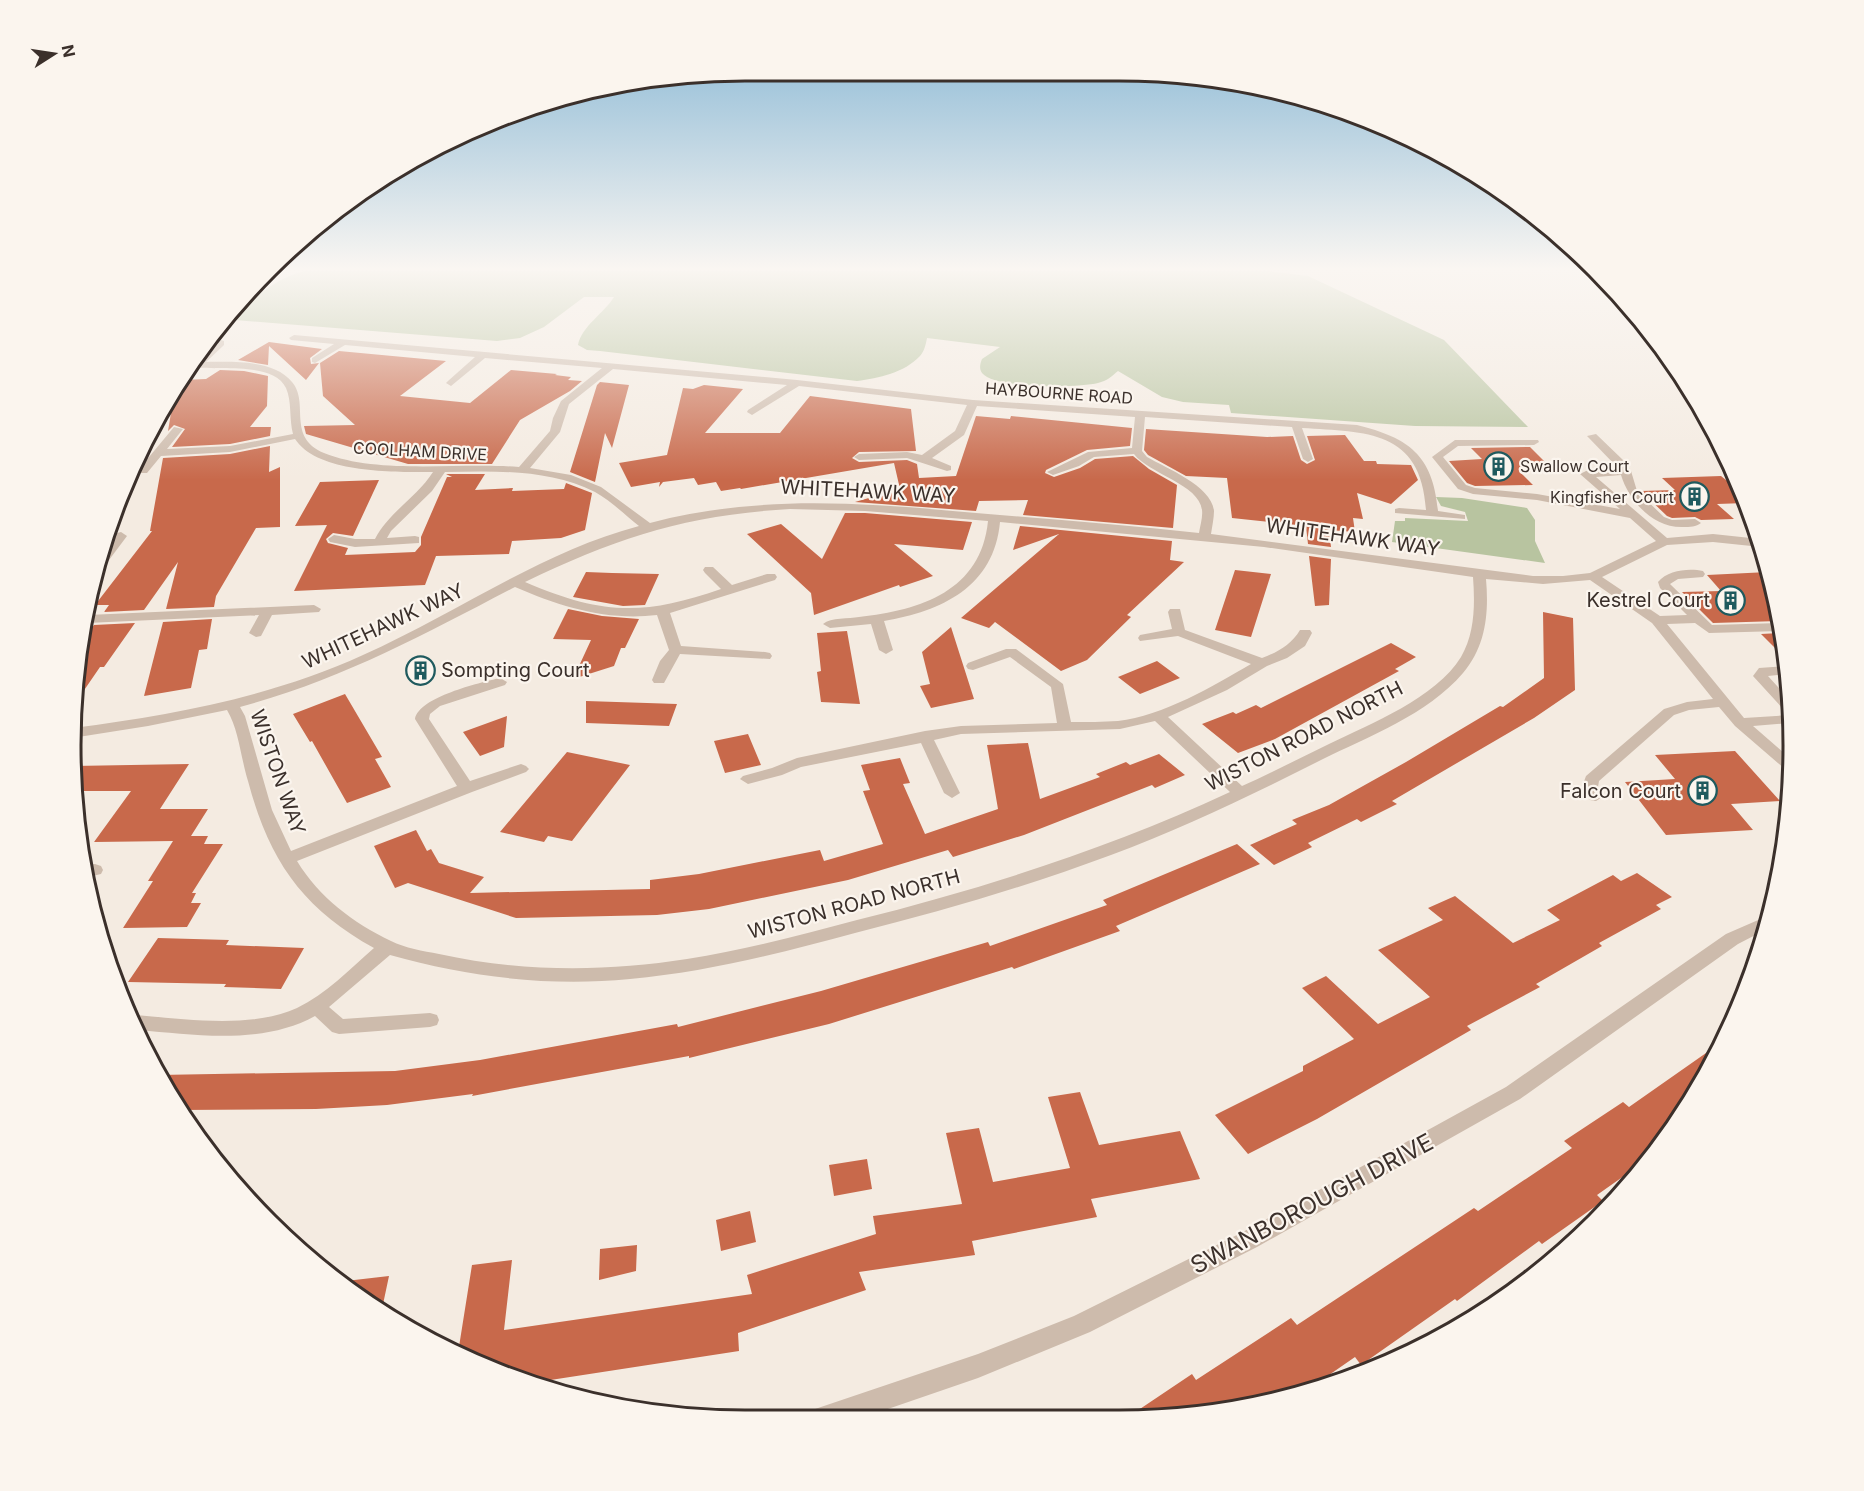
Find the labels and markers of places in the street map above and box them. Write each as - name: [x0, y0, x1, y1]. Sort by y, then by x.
- building icon: Swallow Court: [1483, 450, 1515, 482]
- place label: Swallow Court: [1520, 456, 1629, 476]
- building icon: Kingfisher Court: [1679, 481, 1711, 513]
- place label: Kingfisher Court: [1550, 487, 1674, 507]
- building icon: Kestrel Court: [1715, 584, 1747, 616]
- place label: Kestrel Court: [1586, 588, 1710, 612]
- building icon: Sompting Court: [404, 654, 436, 686]
- place label: Sompting Court: [441, 658, 590, 682]
- building icon: Falcon Court: [1686, 775, 1718, 807]
- place label: Falcon Court: [1560, 779, 1681, 803]

